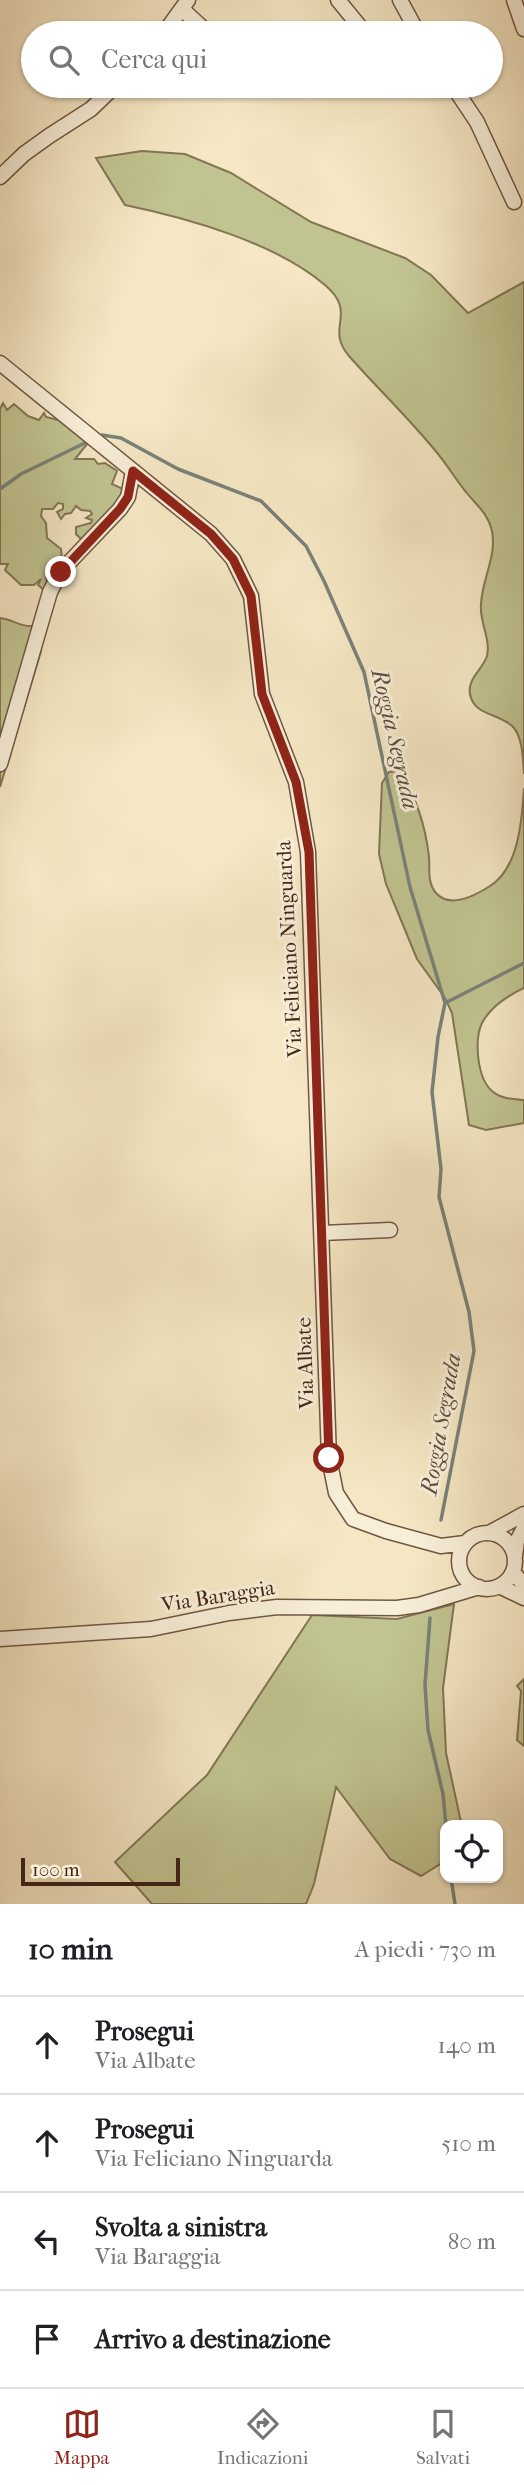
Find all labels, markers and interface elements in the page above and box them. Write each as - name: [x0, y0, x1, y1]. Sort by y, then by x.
- search box: [21, 21, 503, 98]
- icon: search: [45, 41, 83, 79]
- text: Cerca qui: [101, 44, 207, 75]
- route end: [45, 556, 76, 587]
- water label: Roggia Segrada: [365, 664, 424, 812]
- street label: Via Feliciano Ninguarda: [271, 840, 307, 1059]
- street label: Via Albate: [291, 1317, 319, 1410]
- water label: Roggia Segrada: [415, 1351, 467, 1499]
- route start: [313, 1442, 344, 1473]
- street label: Via Baraggia: [159, 1575, 277, 1617]
- map controls: [440, 1820, 503, 1883]
- button: locate: [440, 1820, 503, 1883]
- scale bar: [21, 1855, 180, 1887]
- text: 100 m: [32, 1859, 80, 1881]
- text: 10 min: [28, 1932, 113, 1967]
- text: A piedi · 730 m: [355, 1936, 496, 1963]
- text: Prosegui: [95, 2016, 194, 2047]
- icon: ahead: [28, 2026, 66, 2064]
- text: 140 m: [437, 2032, 496, 2059]
- text: Via Albate: [95, 2047, 196, 2074]
- text: Prosegui: [95, 2114, 194, 2145]
- icon: ahead: [28, 2124, 66, 2162]
- text: 510 m: [441, 2130, 496, 2157]
- text: Via Feliciano Ninguarda: [95, 2145, 333, 2172]
- text: Svolta a sinistra: [95, 2212, 267, 2243]
- icon: left: [28, 2222, 66, 2260]
- text: 80 m: [448, 2228, 496, 2255]
- text: Via Baraggia: [95, 2243, 220, 2270]
- icon: arrive: [28, 2320, 66, 2358]
- text: Arrivo a destinazione: [95, 2324, 331, 2355]
- tab: Mappa: [54, 2405, 109, 2469]
- tab: Indicazioni: [217, 2405, 308, 2469]
- tab: Salvati: [416, 2405, 470, 2469]

